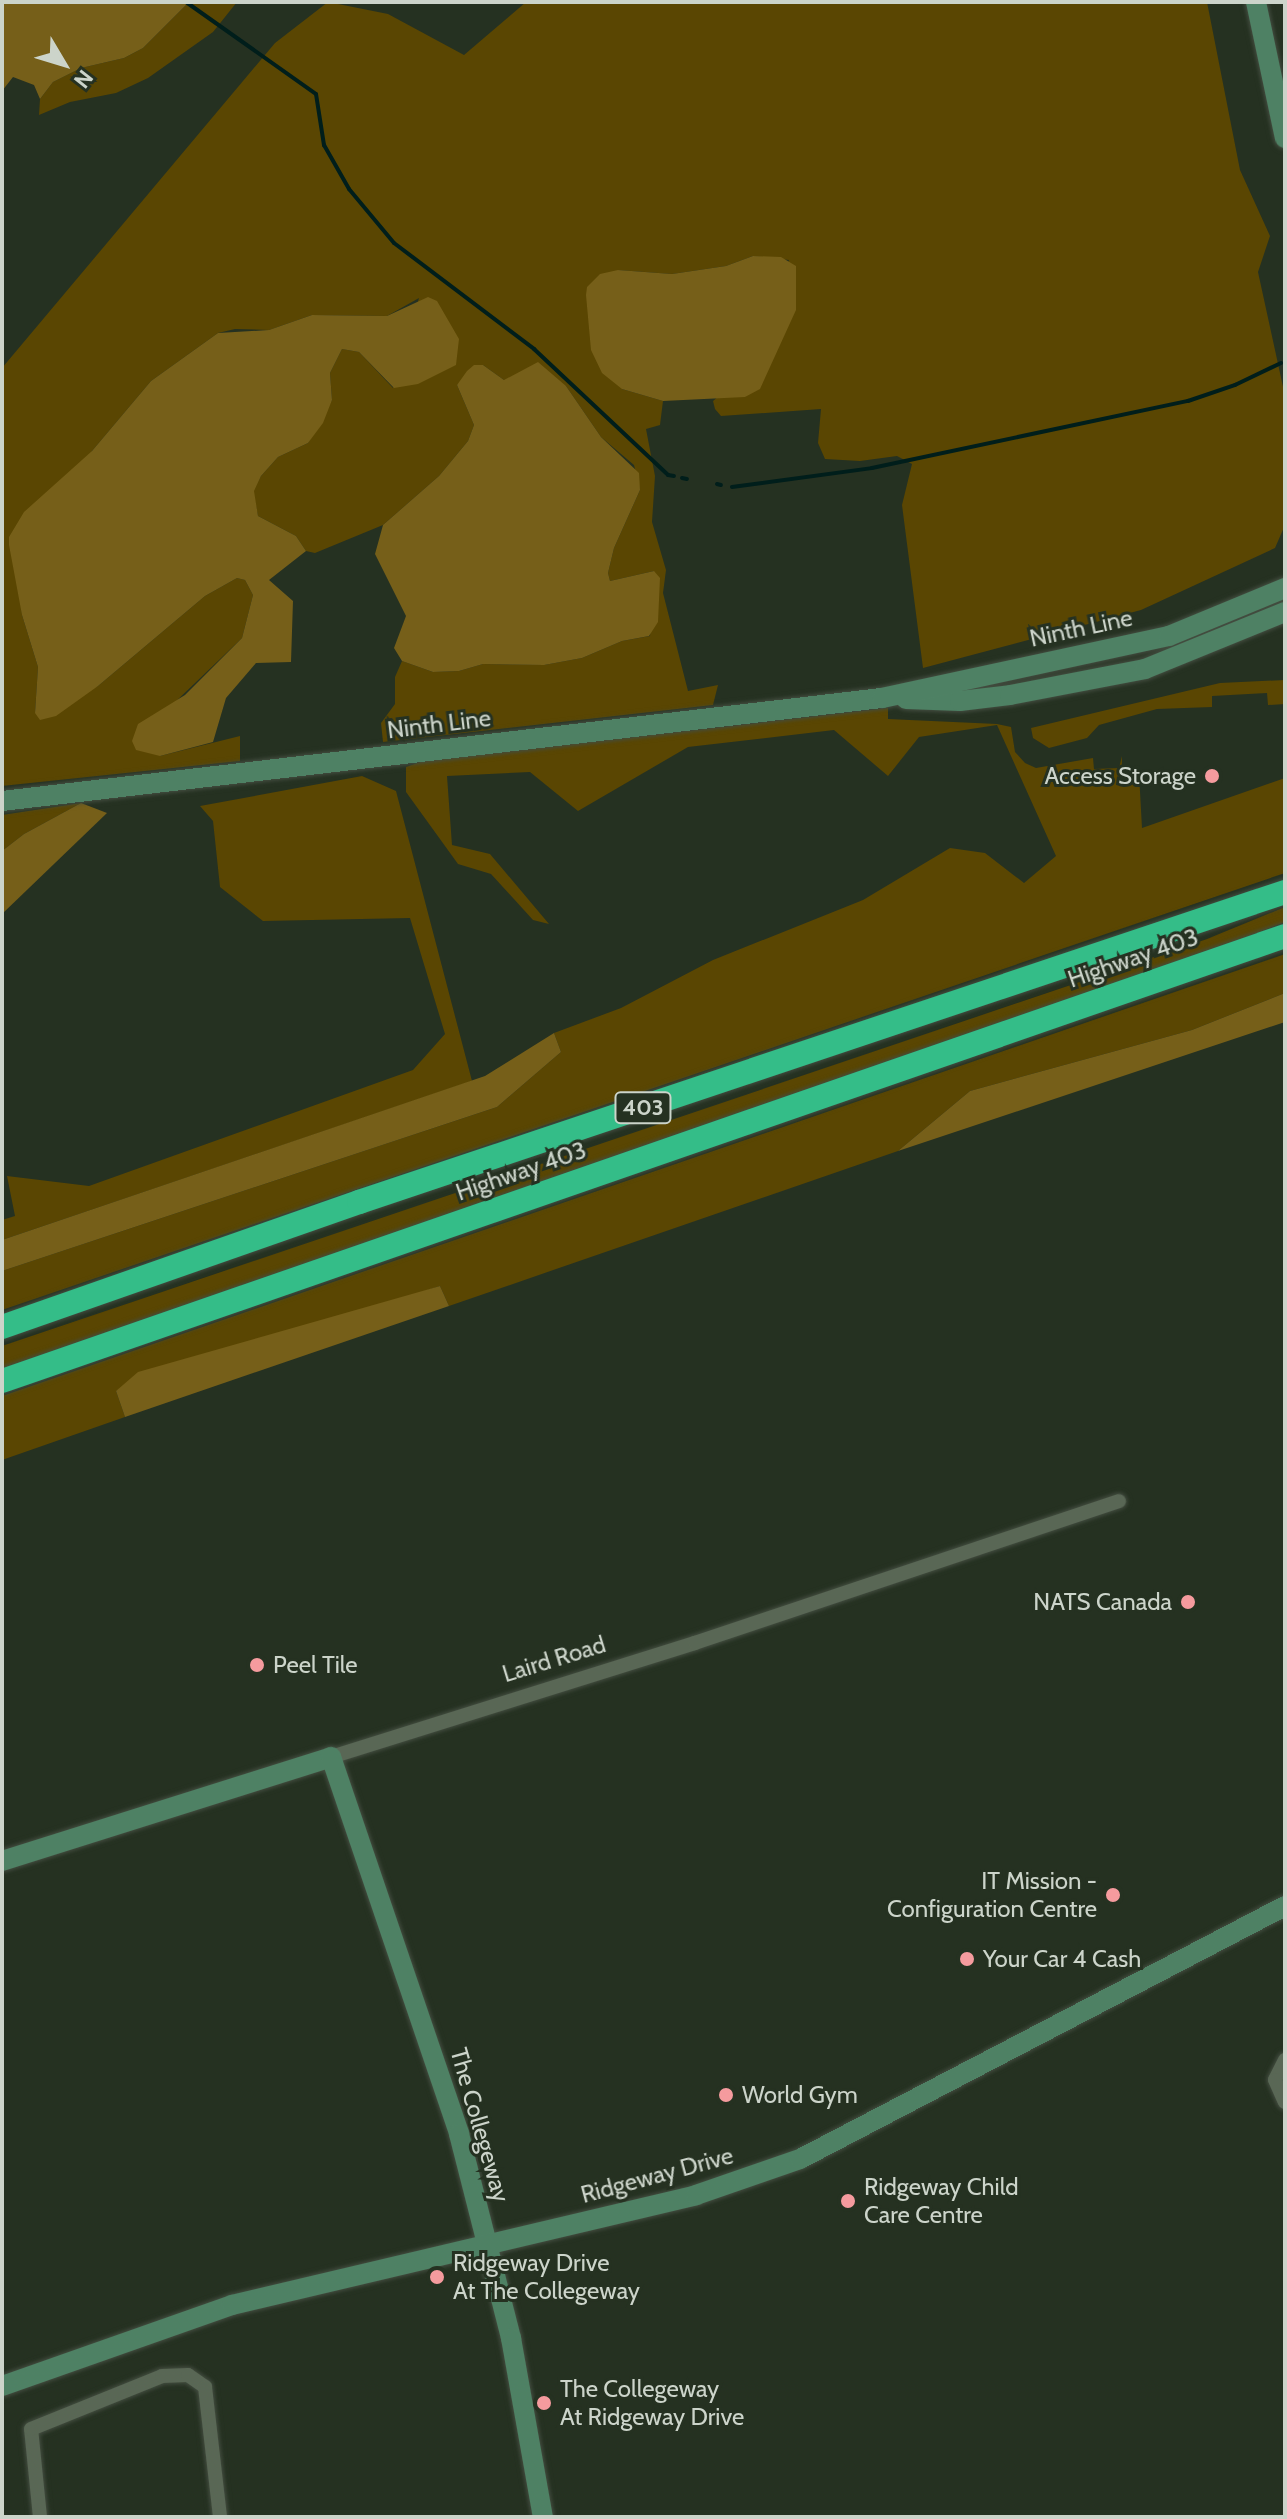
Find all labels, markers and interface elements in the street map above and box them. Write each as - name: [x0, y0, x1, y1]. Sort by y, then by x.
- north arrow: [24, 24, 104, 104]
- text: N: [68, 65, 99, 94]
- street label: Ninth Line: [1027, 603, 1135, 653]
- street label: Ninth Line: [385, 703, 493, 745]
- place label: Access Storage: [1044, 762, 1196, 790]
- marker: Access Storage: [1203, 767, 1221, 785]
- street label: Highway 403: [1064, 922, 1202, 994]
- road number: 403: [613, 1090, 673, 1126]
- street label: Highway 403: [452, 1135, 590, 1207]
- place label: NATS Canada: [1033, 1588, 1172, 1616]
- marker: NATS Canada: [1179, 1593, 1197, 1611]
- street label: Laird Road: [499, 1630, 609, 1688]
- place label: Peel Tile: [273, 1651, 358, 1679]
- marker: Peel Tile: [248, 1656, 266, 1674]
- place label: IT Mission - Configuration Centre: [887, 1867, 1097, 1923]
- marker: IT Mission - Configuration Centre: [1104, 1886, 1122, 1904]
- place label: Your Car 4 Cash: [983, 1945, 1141, 1973]
- marker: Your Car 4 Cash: [958, 1950, 976, 1968]
- street label: The Collegeway: [444, 2045, 516, 2205]
- place label: World Gym: [742, 2081, 858, 2109]
- marker: World Gym: [717, 2086, 735, 2104]
- street label: Ridgeway Drive: [578, 2141, 736, 2209]
- place label: Ridgeway Child Care Centre: [864, 2173, 1019, 2229]
- marker: Ridgeway Child Care Centre: [839, 2192, 857, 2210]
- place label: Ridgeway Drive At The Collegeway: [453, 2249, 640, 2305]
- marker: Ridgeway Drive At The Collegeway: [428, 2268, 446, 2286]
- place label: The Collegeway At Ridgeway Drive: [560, 2375, 744, 2431]
- marker: The Collegeway At Ridgeway Drive: [535, 2394, 553, 2412]

